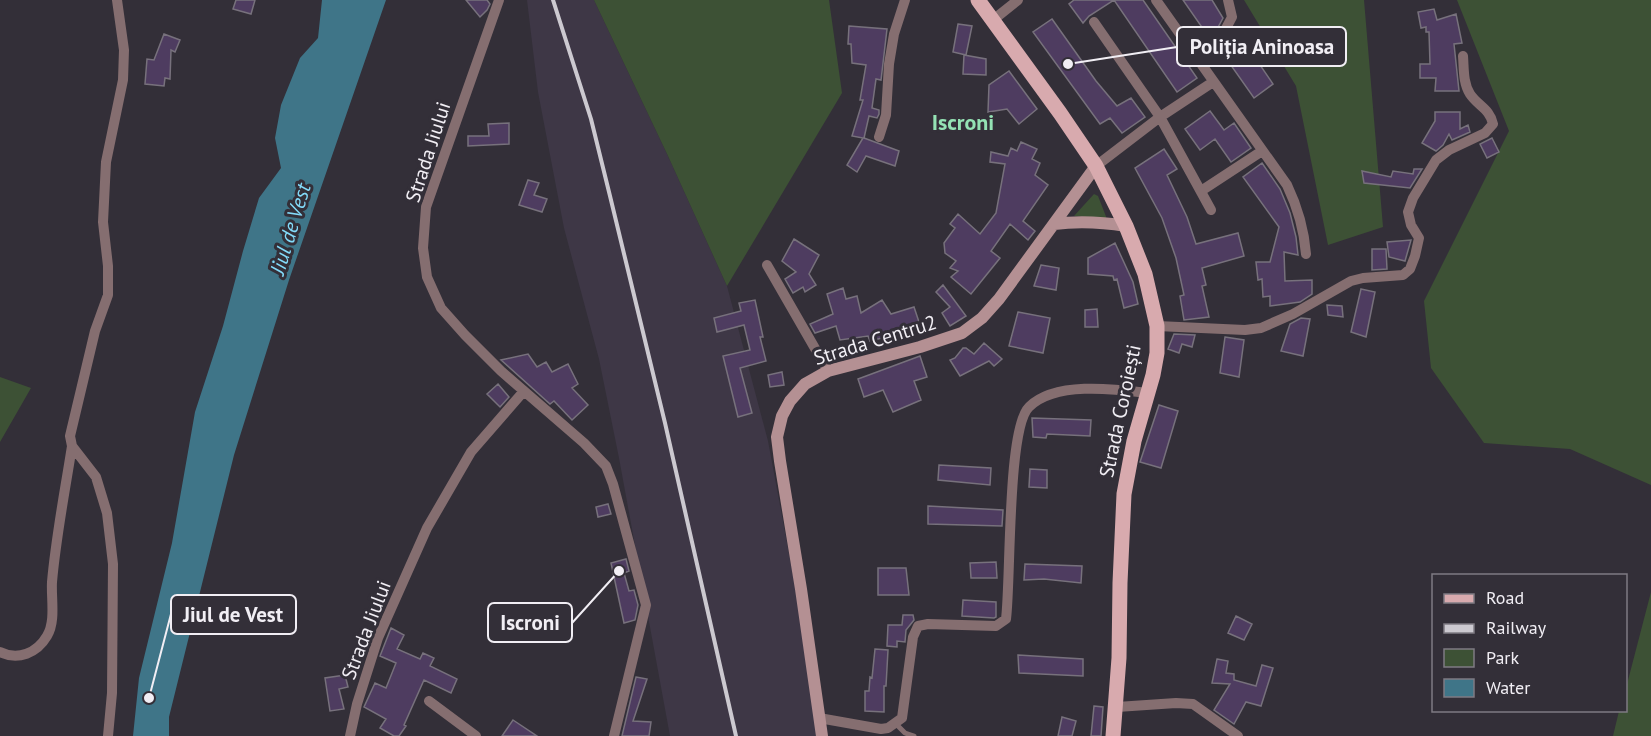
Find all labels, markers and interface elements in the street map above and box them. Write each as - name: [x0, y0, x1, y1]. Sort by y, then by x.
- callout: Poliția Aninoasa: [1177, 27, 1346, 66]
- text: Poliția Aninoasa: [1190, 33, 1334, 60]
- street label: Strada Jiului: [400, 98, 456, 206]
- district label: Iscroni: [932, 108, 994, 136]
- water label: Jiul de Vest: [263, 179, 317, 280]
- street label: Strada Centru2: [810, 309, 940, 371]
- street label: Strada Coroiești: [1093, 342, 1147, 480]
- legend: [1432, 574, 1627, 712]
- street label: Strada Jiului: [335, 577, 397, 683]
- text: Road: [1486, 586, 1524, 609]
- callout: Jiul de Vest: [171, 595, 296, 634]
- text: Jiul de Vest: [182, 601, 284, 628]
- callout: Iscroni: [488, 603, 572, 642]
- text: Iscroni: [500, 609, 560, 636]
- text: Railway: [1486, 616, 1547, 639]
- text: Park: [1486, 646, 1519, 669]
- text: Water: [1486, 676, 1530, 699]

